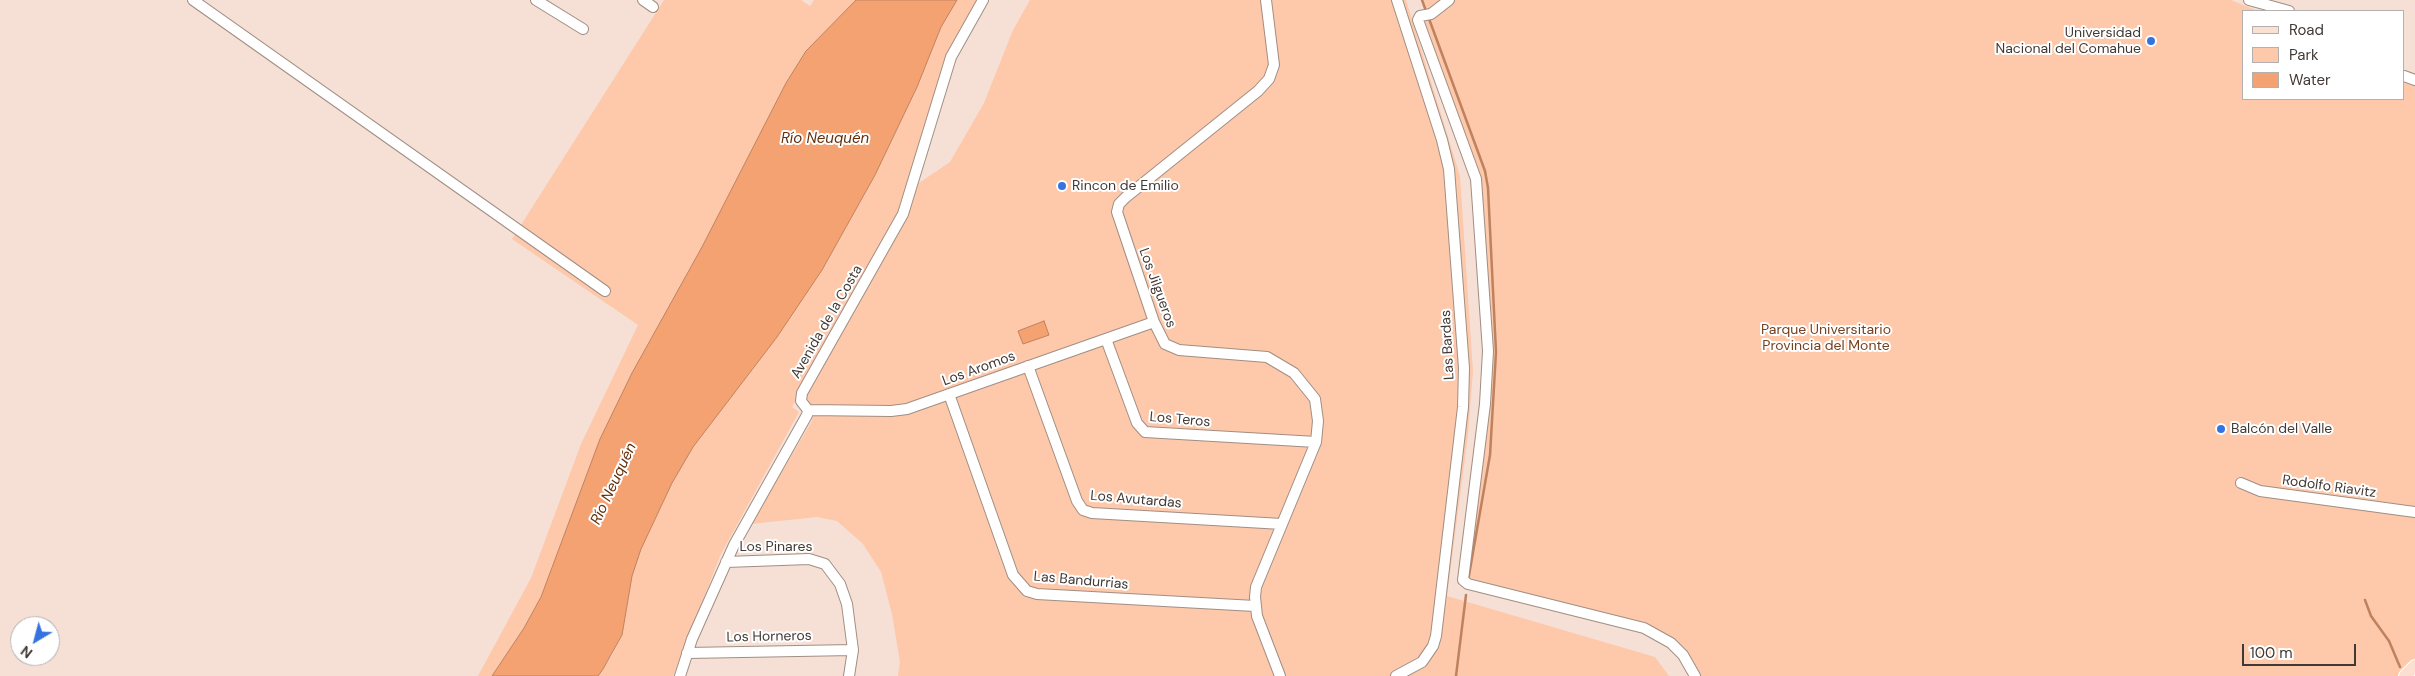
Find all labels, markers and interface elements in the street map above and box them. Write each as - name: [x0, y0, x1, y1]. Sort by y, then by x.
- legend: [2242, 10, 2405, 100]
- text: Road: [2289, 20, 2324, 40]
- place label: Universidad Nacional del Comahue: [1996, 25, 2141, 58]
- marker: Universidad Nacional del Comahue: [2145, 35, 2157, 47]
- text: Park: [2289, 45, 2319, 65]
- text: Water: [2289, 70, 2330, 90]
- water label: Río Neuquén: [781, 130, 869, 148]
- place label: Rincon de Emilio: [1072, 178, 1179, 194]
- marker: Rincon de Emilio: [1056, 180, 1068, 192]
- street label: Los Jilgueros: [1135, 246, 1179, 330]
- street label: Avenida de la Costa: [788, 262, 866, 382]
- street label: Las Bardas: [1438, 310, 1458, 380]
- park label: Parque Universitario Provincia del Monte: [1761, 322, 1891, 354]
- street label: Los Aromos: [940, 348, 1018, 390]
- street label: Los Teros: [1149, 409, 1211, 431]
- place label: Balcón del Valle: [2231, 421, 2332, 437]
- marker: Balcón del Valle: [2215, 423, 2227, 435]
- water label: Río Neuquén: [587, 440, 641, 528]
- street label: Rodolfo Riavitz: [2281, 472, 2377, 502]
- street label: Los Avutardas: [1090, 488, 1182, 512]
- street label: Los Pinares: [739, 539, 813, 555]
- street label: Las Bandurrias: [1033, 568, 1129, 594]
- north arrow: [10, 616, 60, 666]
- street label: Los Horneros: [726, 628, 812, 646]
- scale bar: [2245, 634, 2359, 666]
- text: N: [17, 642, 36, 662]
- text: 100 m: [2250, 643, 2293, 663]

